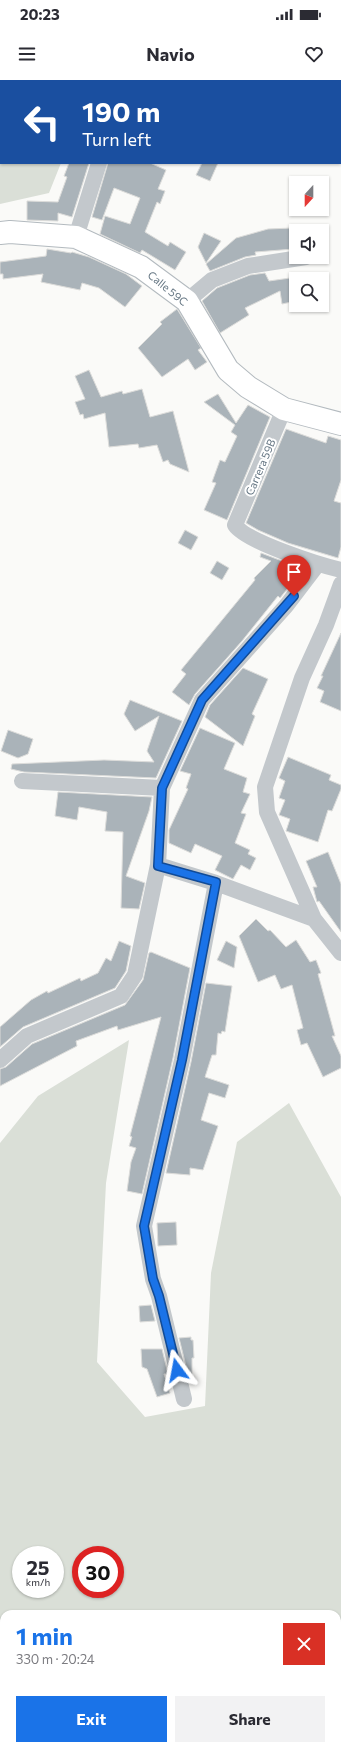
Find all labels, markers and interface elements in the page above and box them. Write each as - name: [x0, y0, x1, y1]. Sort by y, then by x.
- text: 20:23: [20, 5, 60, 23]
- icon: menu: [16, 43, 38, 65]
- text: Navio: [146, 43, 195, 65]
- icon: heart: [303, 43, 325, 65]
- text: 190 m: [82, 94, 160, 128]
- icon: left: [16, 96, 68, 148]
- text: Turn left: [82, 128, 151, 150]
- north arrow: [289, 176, 329, 216]
- map controls: [289, 176, 329, 312]
- button: sound: [289, 224, 329, 264]
- street label: Calle 59C: [146, 268, 190, 308]
- button: search: [289, 272, 329, 312]
- street label: Carrera 59B: [242, 437, 278, 497]
- pin: [277, 555, 311, 596]
- icon: arrive: [283, 561, 305, 583]
- position arrow: [156, 1349, 198, 1391]
- speed limit sign: 30: [72, 1546, 124, 1598]
- text: 25: [26, 1555, 50, 1579]
- text: km/h: [26, 1576, 50, 1588]
- text: 1 min: [16, 1621, 73, 1650]
- button: close: [283, 1623, 325, 1665]
- text: 330 m · 20:24: [16, 1651, 95, 1667]
- button: Exit: [16, 1696, 167, 1742]
- button: Share: [175, 1696, 325, 1742]

